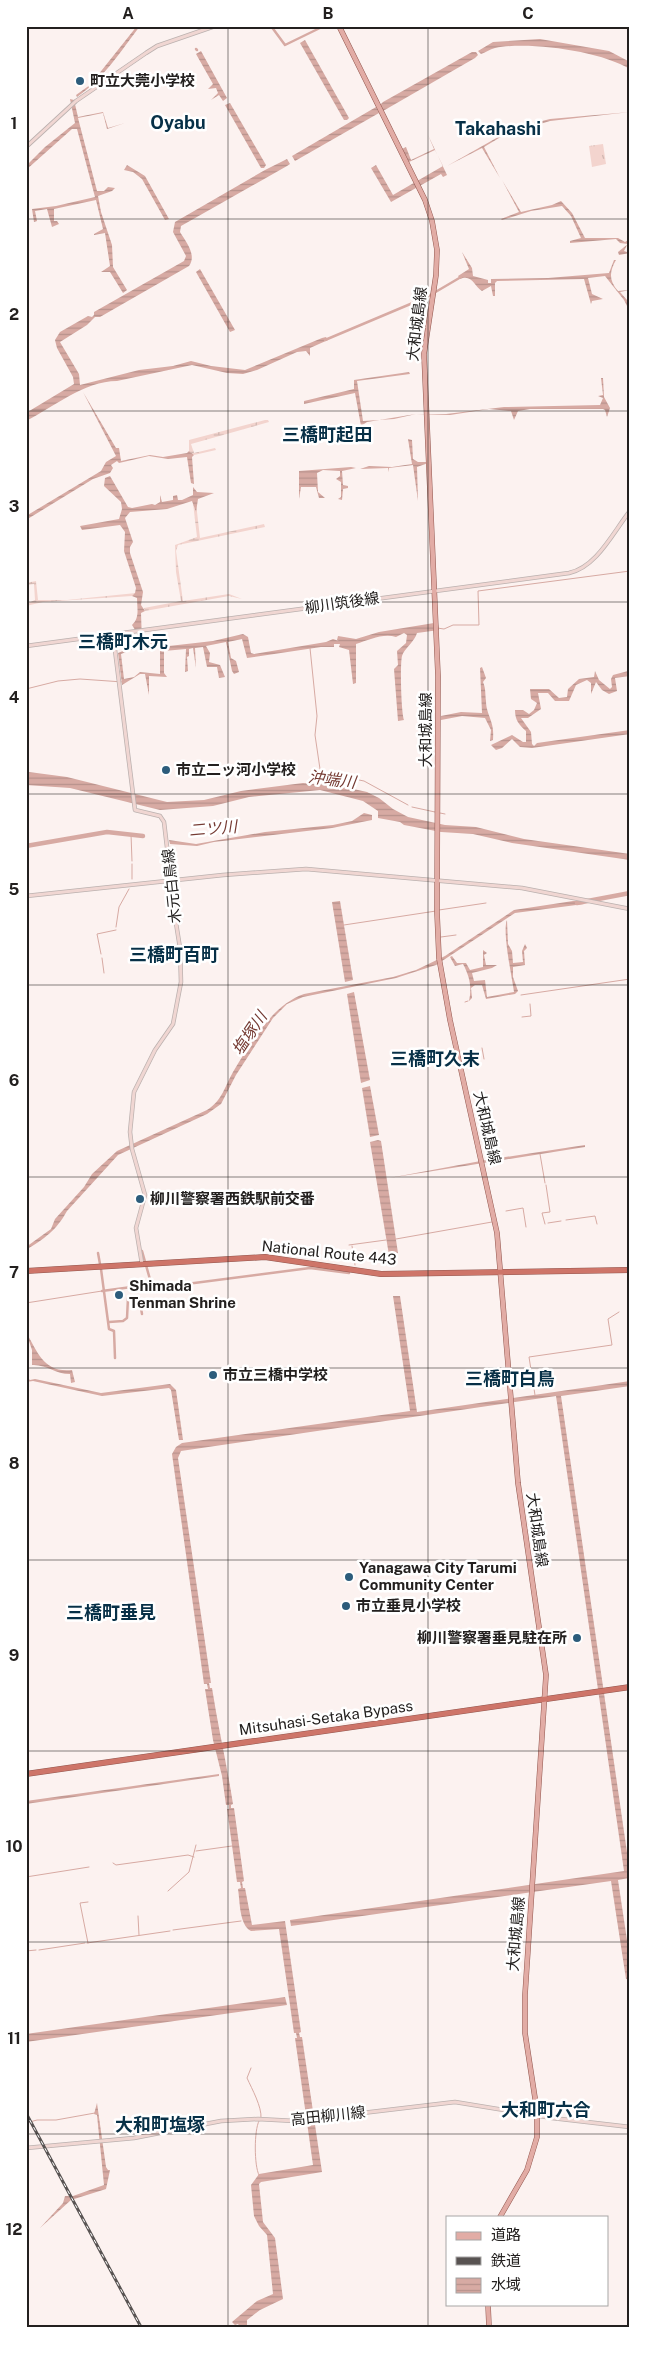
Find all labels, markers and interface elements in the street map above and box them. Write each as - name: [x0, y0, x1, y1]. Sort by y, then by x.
- text: A: [122, 4, 134, 23]
- text: B: [323, 4, 334, 23]
- text: C: [522, 4, 534, 23]
- place label: 町立大莞小学校: [90, 72, 195, 89]
- marker: 町立大莞小学校: [74, 75, 86, 87]
- district label: Oyabu: [150, 112, 206, 133]
- text: 1: [11, 114, 17, 133]
- district label: Takahashi: [455, 118, 541, 139]
- street label: 大和城島線: [403, 286, 430, 362]
- text: 2: [9, 305, 19, 324]
- district label: 三橋町起田: [282, 424, 372, 445]
- text: 3: [9, 497, 19, 516]
- street label: 柳川筑後線: [304, 589, 380, 616]
- district label: 三橋町木元: [78, 631, 168, 652]
- text: 4: [9, 688, 20, 707]
- street label: 大和城島線: [417, 692, 434, 768]
- place label: 市立二ッ河小学校: [176, 761, 296, 778]
- marker: 市立二ッ河小学校: [160, 764, 172, 776]
- water label: 沖端川: [307, 767, 359, 792]
- water label: 二ツ川: [188, 817, 240, 840]
- street label: 木元白鳥線: [159, 848, 184, 924]
- text: 5: [9, 880, 20, 899]
- district label: 三橋町百町: [129, 944, 219, 965]
- water label: 塩塚川: [228, 1006, 272, 1058]
- district label: 三橋町久末: [390, 1048, 480, 1069]
- text: 6: [9, 1071, 19, 1090]
- street label: 大和城島線: [471, 1089, 504, 1166]
- place label: 柳川警察署西鉄駅前交番: [150, 1190, 315, 1207]
- marker: 柳川警察署西鉄駅前交番: [134, 1193, 146, 1205]
- street label: National Route 443: [261, 1237, 397, 1268]
- text: 7: [9, 1263, 19, 1282]
- place label: Shimada Tenman Shrine: [129, 1277, 236, 1311]
- marker: Shimada Tenman Shrine: [113, 1289, 125, 1301]
- place label: 市立三橋中学校: [223, 1366, 328, 1383]
- district label: 三橋町白鳥: [465, 1368, 555, 1389]
- marker: 市立三橋中学校: [207, 1369, 219, 1381]
- text: 8: [9, 1454, 20, 1473]
- street label: 大和城島線: [524, 1492, 551, 1568]
- place label: Yanagawa City Tarumi Community Center: [359, 1559, 517, 1593]
- marker: Yanagawa City Tarumi Community Center: [343, 1571, 355, 1583]
- place label: 市立垂見小学校: [356, 1597, 461, 1614]
- marker: 市立垂見小学校: [340, 1600, 352, 1612]
- district label: 三橋町垂見: [66, 1602, 156, 1623]
- place label: 柳川警察署垂見駐在所: [417, 1629, 567, 1646]
- marker: 柳川警察署垂見駐在所: [571, 1632, 583, 1644]
- text: 9: [9, 1646, 19, 1665]
- street label: Mitsuhasi-Setaka Bypass: [238, 1697, 414, 1738]
- text: 10: [5, 1837, 23, 1856]
- street label: 大和城島線: [504, 1896, 527, 1972]
- text: 11: [7, 2029, 21, 2048]
- district label: 大和町六合: [501, 2099, 591, 2120]
- street label: 高田柳川線: [290, 2103, 366, 2128]
- district label: 大和町塩塚: [115, 2114, 205, 2135]
- legend: [446, 2216, 608, 2306]
- text: 12: [5, 2220, 23, 2239]
- text: 道路: [491, 2226, 521, 2243]
- text: 鉄道: [491, 2252, 521, 2269]
- text: 水域: [491, 2276, 521, 2293]

